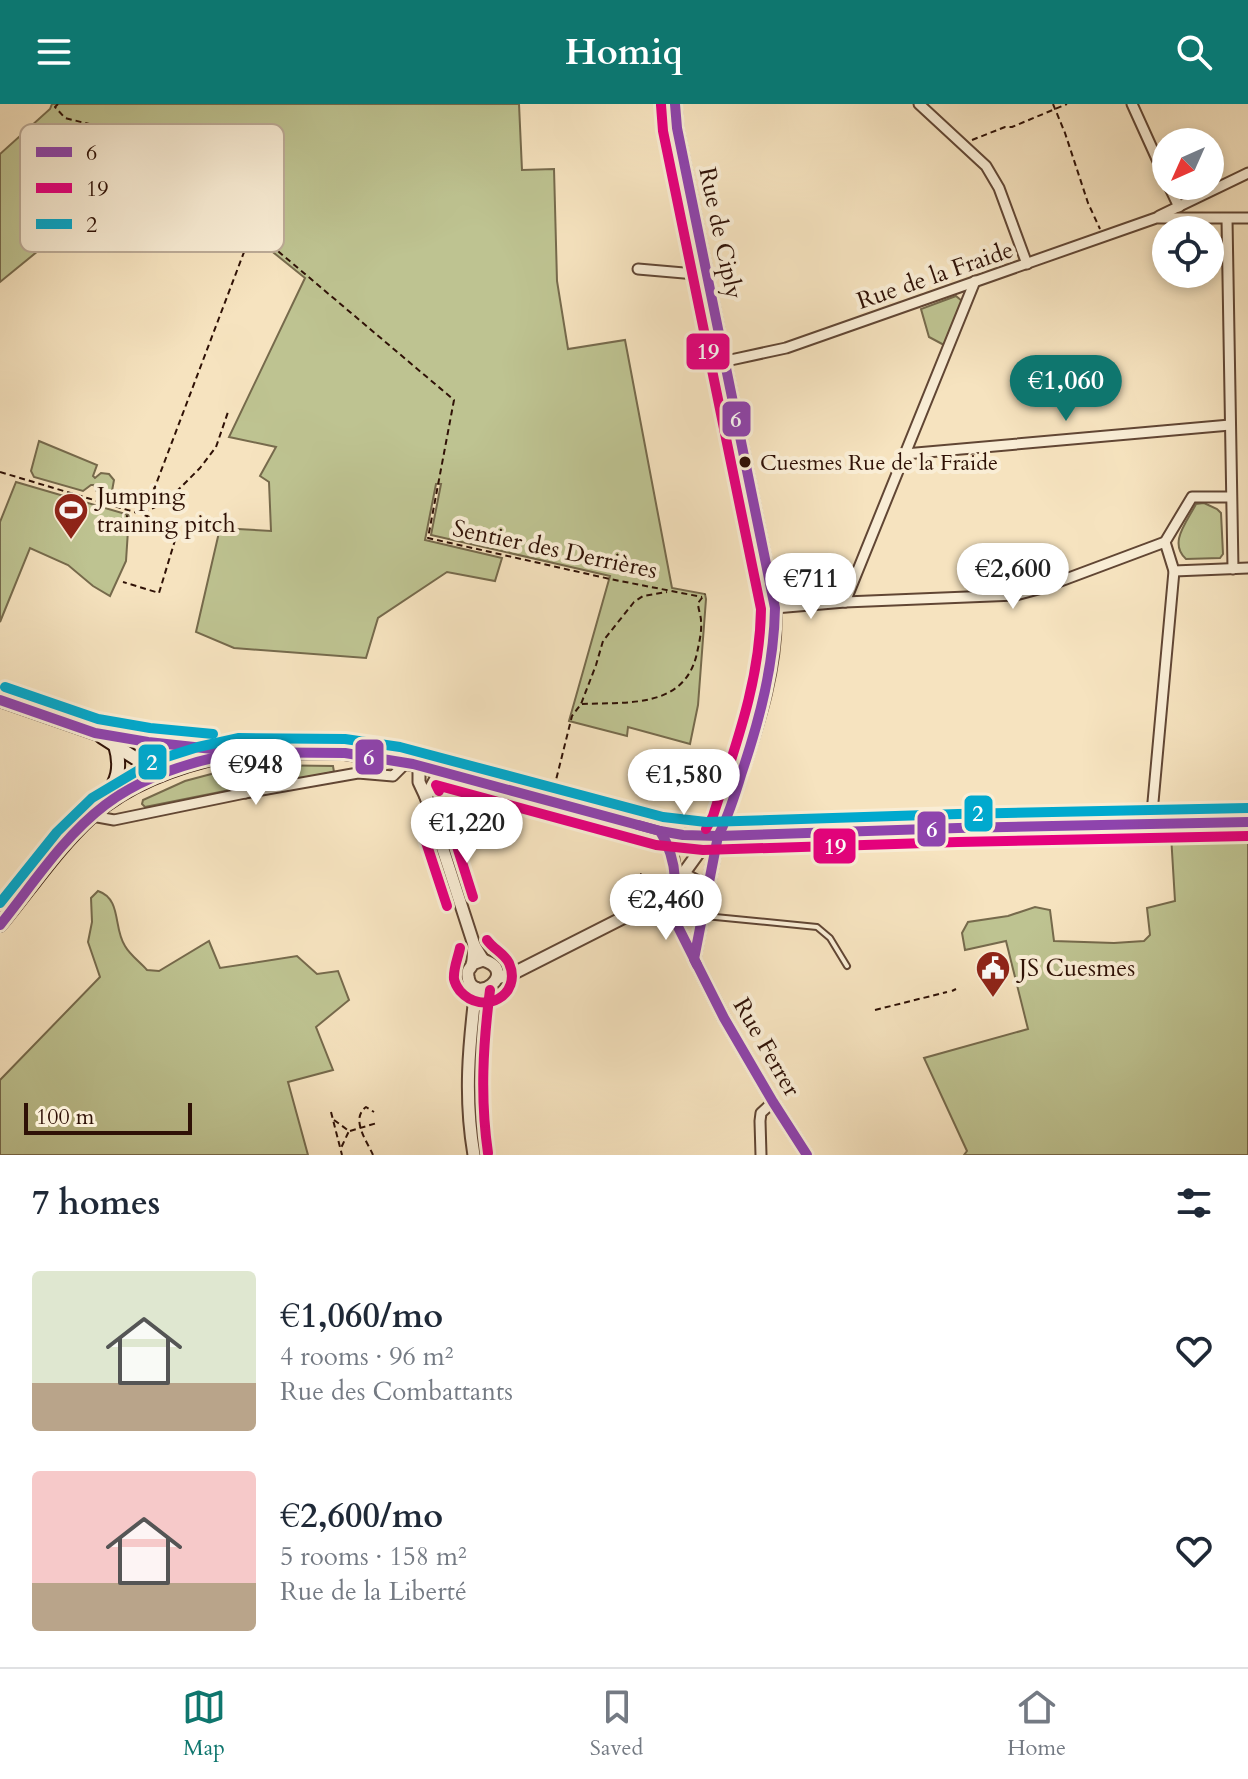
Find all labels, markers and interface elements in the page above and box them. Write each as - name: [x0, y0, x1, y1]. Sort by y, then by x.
- text: Homiq: [565, 28, 683, 77]
- icon: menu: [32, 30, 76, 74]
- icon: search: [1172, 30, 1216, 74]
- legend: [20, 124, 284, 252]
- north arrow: [1152, 128, 1224, 200]
- map controls: [1152, 128, 1224, 288]
- text: 6: [86, 138, 97, 168]
- street label: Rue de Ciply: [690, 164, 751, 302]
- text: 19: [86, 174, 109, 204]
- text: 2: [86, 210, 97, 240]
- button: locate: [1152, 216, 1224, 288]
- street label: Rue de la Fraide: [853, 233, 1018, 318]
- line badge: 19: [685, 332, 731, 371]
- text: 19: [697, 337, 719, 367]
- pin: €1,060: [1001, 355, 1131, 423]
- text: €1,060: [1028, 363, 1104, 398]
- line badge: 6: [721, 400, 752, 438]
- text: 6: [730, 405, 742, 435]
- place label: Cuesmes Rue de la Fraide: [760, 448, 998, 478]
- marker: Cuesmes Rue de la Fraide: [737, 454, 753, 470]
- place label: Jumping training pitch: [94, 480, 236, 541]
- sports icon: Jumping training pitch: [52, 491, 90, 541]
- street label: Sentier des Derrières: [450, 512, 660, 587]
- pin: €2,600: [948, 543, 1078, 611]
- text: €2,600: [975, 551, 1051, 586]
- pin: €711: [764, 553, 858, 621]
- text: €711: [783, 561, 839, 596]
- line badge: 6: [354, 738, 385, 776]
- pin: €948: [209, 739, 303, 807]
- line badge: 2: [137, 743, 168, 781]
- text: 6: [363, 743, 375, 773]
- text: €948: [228, 747, 284, 782]
- text: 2: [146, 748, 158, 778]
- pin: €1,580: [619, 749, 749, 817]
- text: €1,580: [646, 757, 722, 792]
- line badge: 2: [963, 794, 994, 833]
- pin: €1,220: [402, 797, 532, 865]
- text: 2: [972, 799, 984, 829]
- text: €1,220: [429, 805, 505, 840]
- line badge: 6: [916, 810, 947, 848]
- text: 6: [926, 815, 938, 845]
- line badge: 19: [812, 827, 857, 865]
- text: 19: [824, 832, 846, 862]
- pin: €2,460: [601, 874, 731, 942]
- text: €2,460: [628, 882, 704, 917]
- public building icon: JS Cuesmes: [974, 949, 1012, 999]
- place label: JS Cuesmes: [1016, 952, 1135, 985]
- street label: Rue Ferrer: [725, 992, 808, 1103]
- scale bar: [24, 1099, 192, 1135]
- text: 100 m: [36, 1102, 94, 1132]
- text: 7 homes: [32, 1180, 160, 1226]
- icon: filters: [1172, 1181, 1216, 1225]
- text: €1,060/mo: [280, 1293, 443, 1339]
- icon: home: [96, 1303, 192, 1399]
- icon: heart: [1172, 1329, 1216, 1373]
- text: 4 rooms · 96 m²: [280, 1339, 453, 1374]
- text: Rue des Combattants: [280, 1374, 513, 1409]
- text: €2,600/mo: [280, 1493, 443, 1539]
- icon: home: [96, 1503, 192, 1599]
- icon: heart: [1172, 1529, 1216, 1573]
- text: 5 rooms · 158 m²: [280, 1539, 467, 1574]
- text: Rue de la Liberté: [280, 1574, 467, 1609]
- tab: Map: [182, 1685, 226, 1763]
- tab: Saved: [590, 1685, 643, 1763]
- tab: Home: [1007, 1685, 1066, 1763]

